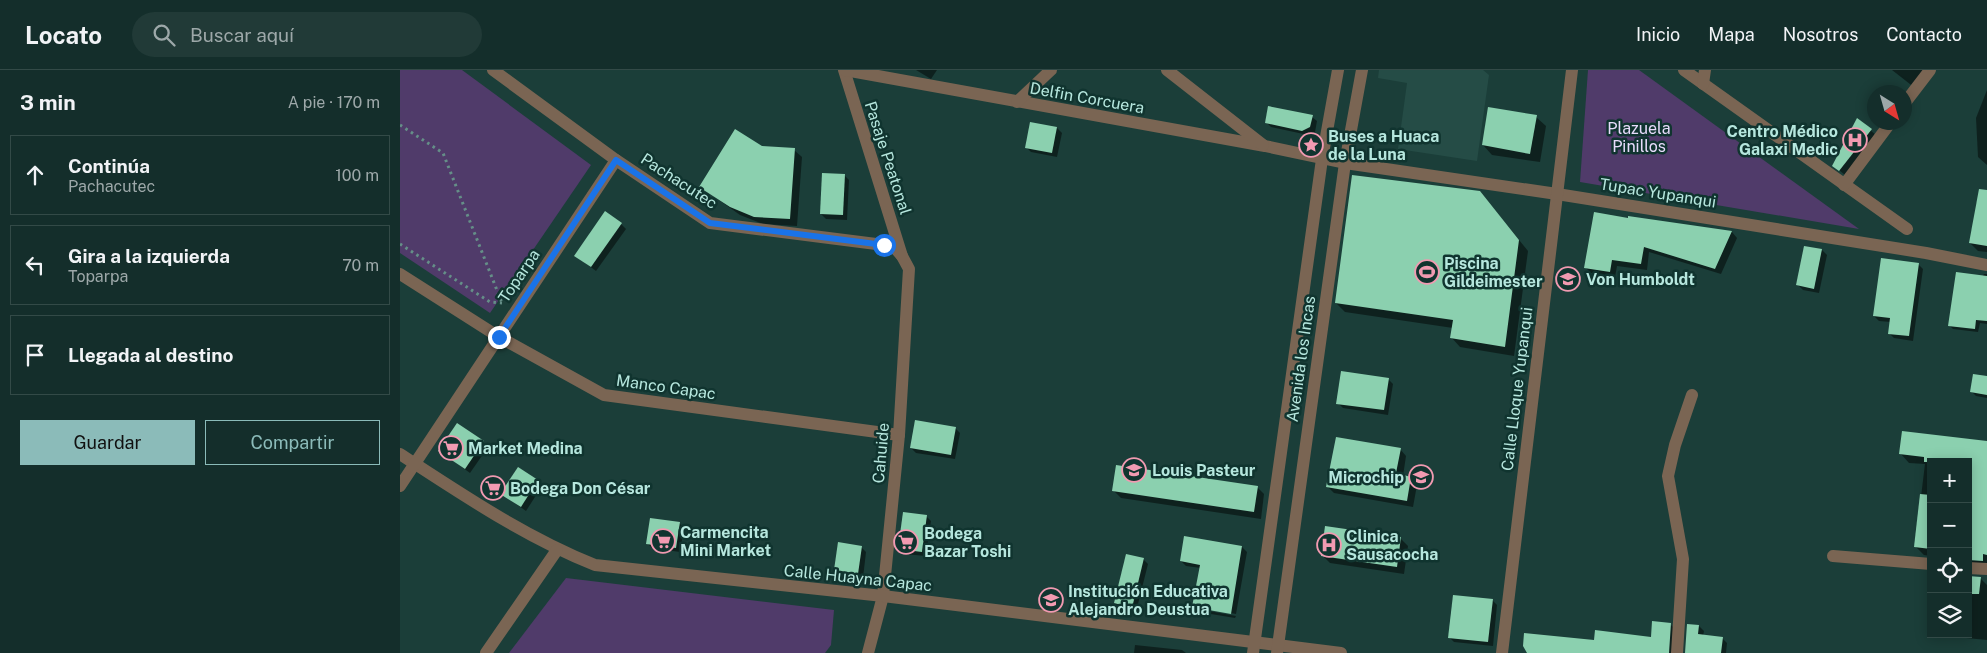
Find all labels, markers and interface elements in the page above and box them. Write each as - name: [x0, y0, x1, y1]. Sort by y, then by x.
- search box: [132, 12, 482, 57]
- text: Locato: [25, 21, 102, 49]
- icon: search: [150, 21, 178, 49]
- text: Buscar aquí: [190, 24, 294, 46]
- text: Inicio: [1636, 24, 1680, 45]
- text: Mapa: [1708, 24, 1755, 45]
- text: Nosotros: [1783, 24, 1858, 45]
- text: Contacto: [1886, 24, 1962, 45]
- street label: Delfin Corcuera: [1028, 79, 1146, 117]
- north arrow: [1867, 85, 1912, 130]
- text: 3 min: [20, 90, 76, 115]
- text: A pie · 170 m: [288, 93, 380, 112]
- street label: Pasaje Peatonal: [861, 99, 915, 217]
- park label: Plazuela Pinillos: [1607, 119, 1671, 156]
- place label: Centro Médico Galaxi Medic: [1726, 122, 1838, 159]
- place label: Buses a Huaca de la Luna: [1328, 127, 1439, 164]
- hospital icon: Centro Médico Galaxi Medic: [1842, 127, 1868, 153]
- place icon: Buses a Huaca de la Luna: [1298, 132, 1324, 158]
- street label: Pachacutec: [637, 149, 721, 213]
- text: Continúa: [68, 155, 150, 177]
- icon: ahead: [21, 161, 49, 189]
- text: 100 m: [335, 166, 379, 185]
- street label: Tupac Yupanqui: [1598, 174, 1718, 212]
- text: Pachacutec: [68, 177, 155, 196]
- route start: [873, 234, 896, 257]
- text: Gira a la izquierda: [68, 245, 230, 267]
- street label: Toparpa: [494, 246, 544, 306]
- icon: left: [21, 251, 49, 279]
- place label: Piscina Gildeimester: [1444, 254, 1543, 291]
- text: 70 m: [342, 256, 379, 275]
- sports icon: Piscina Gildeimester: [1414, 259, 1440, 285]
- school or university icon: Von Humboldt: [1555, 266, 1581, 292]
- text: Toparpa: [68, 267, 128, 286]
- place label: Von Humboldt: [1586, 270, 1695, 289]
- street label: Avenida los Incas: [1283, 295, 1319, 423]
- street label: Calle Lloque Yupanqui: [1498, 306, 1536, 472]
- route end: [488, 326, 511, 349]
- icon: arrive: [21, 341, 49, 369]
- text: Llegada al destino: [68, 344, 233, 366]
- street label: Manco Capac: [615, 371, 717, 403]
- button: Guardar: [20, 420, 195, 465]
- button: Compartir: [205, 420, 380, 465]
- street label: Cahuide: [869, 422, 893, 484]
- supermarket icon: Market Medina: [438, 435, 464, 461]
- place label: Market Medina: [468, 439, 583, 458]
- school or university icon: Louis Pasteur: [1121, 457, 1147, 483]
- map controls: [1927, 458, 1972, 638]
- button: +: [1927, 458, 1972, 503]
- place label: Louis Pasteur: [1152, 461, 1256, 480]
- school or university icon: Microchip: [1408, 464, 1434, 490]
- place label: Microchip: [1328, 468, 1404, 487]
- supermarket icon: Bodega Don César: [480, 475, 506, 501]
- place label: Bodega Don César: [510, 479, 651, 498]
- button: −: [1927, 503, 1972, 548]
- place label: Carmencita Mini Market: [680, 523, 771, 560]
- place label: Bodega Bazar Toshi: [924, 524, 1011, 561]
- place label: Clinica Sausacocha: [1346, 527, 1438, 564]
- supermarket icon: Carmencita Mini Market: [650, 528, 676, 554]
- supermarket icon: Bodega Bazar Toshi: [893, 529, 919, 555]
- hospital icon: Clinica Sausacocha: [1316, 532, 1342, 558]
- button: locate: [1927, 548, 1972, 593]
- street label: Calle Huayna Capac: [783, 561, 933, 595]
- place label: Institución Educativa Alejandro Deustua: [1068, 582, 1228, 619]
- school or university icon: Institución Educativa Alejandro Deustua: [1038, 587, 1064, 613]
- button: layers: [1927, 593, 1972, 638]

